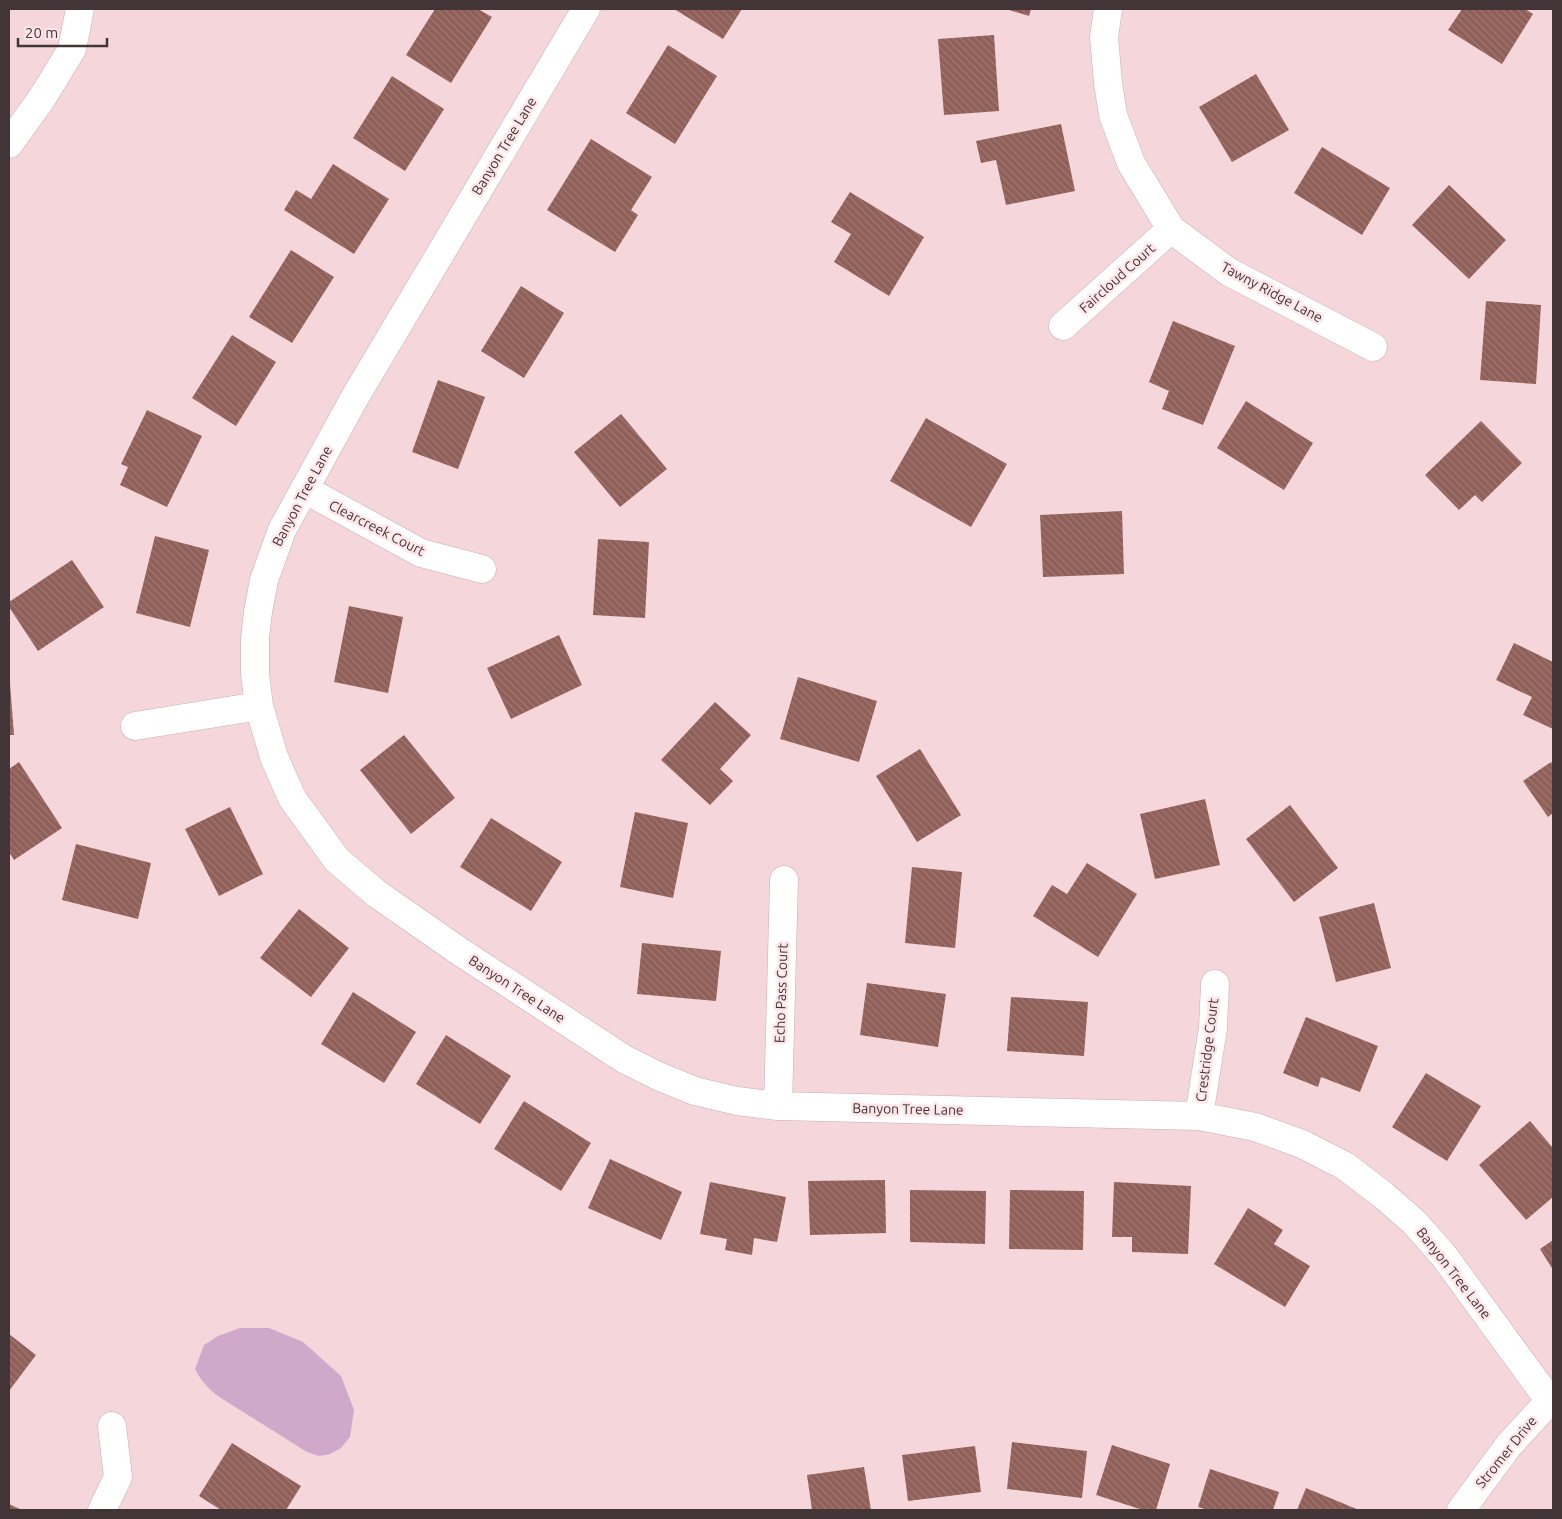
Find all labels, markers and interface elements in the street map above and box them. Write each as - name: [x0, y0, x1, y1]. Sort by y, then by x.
- scale bar: [18, 15, 106, 47]
- text: 20 m: [25, 24, 58, 41]
- street label: Banyon Tree Lane: [468, 94, 540, 198]
- street label: Faircloud Court: [1076, 240, 1158, 316]
- street label: Tawny Ridge Lane: [1219, 259, 1325, 325]
- street label: Banyon Tree Lane: [269, 443, 335, 549]
- street label: Clearcreek Court: [326, 497, 428, 559]
- street label: Echo Pass Court: [771, 942, 791, 1043]
- street label: Banyon Tree Lane: [466, 952, 568, 1026]
- street label: Crestridge Court: [1193, 997, 1221, 1103]
- street label: Banyon Tree Lane: [852, 1100, 964, 1118]
- street label: Banyon Tree Lane: [1413, 1224, 1495, 1322]
- street label: Stromer Drive: [1472, 1413, 1540, 1491]

